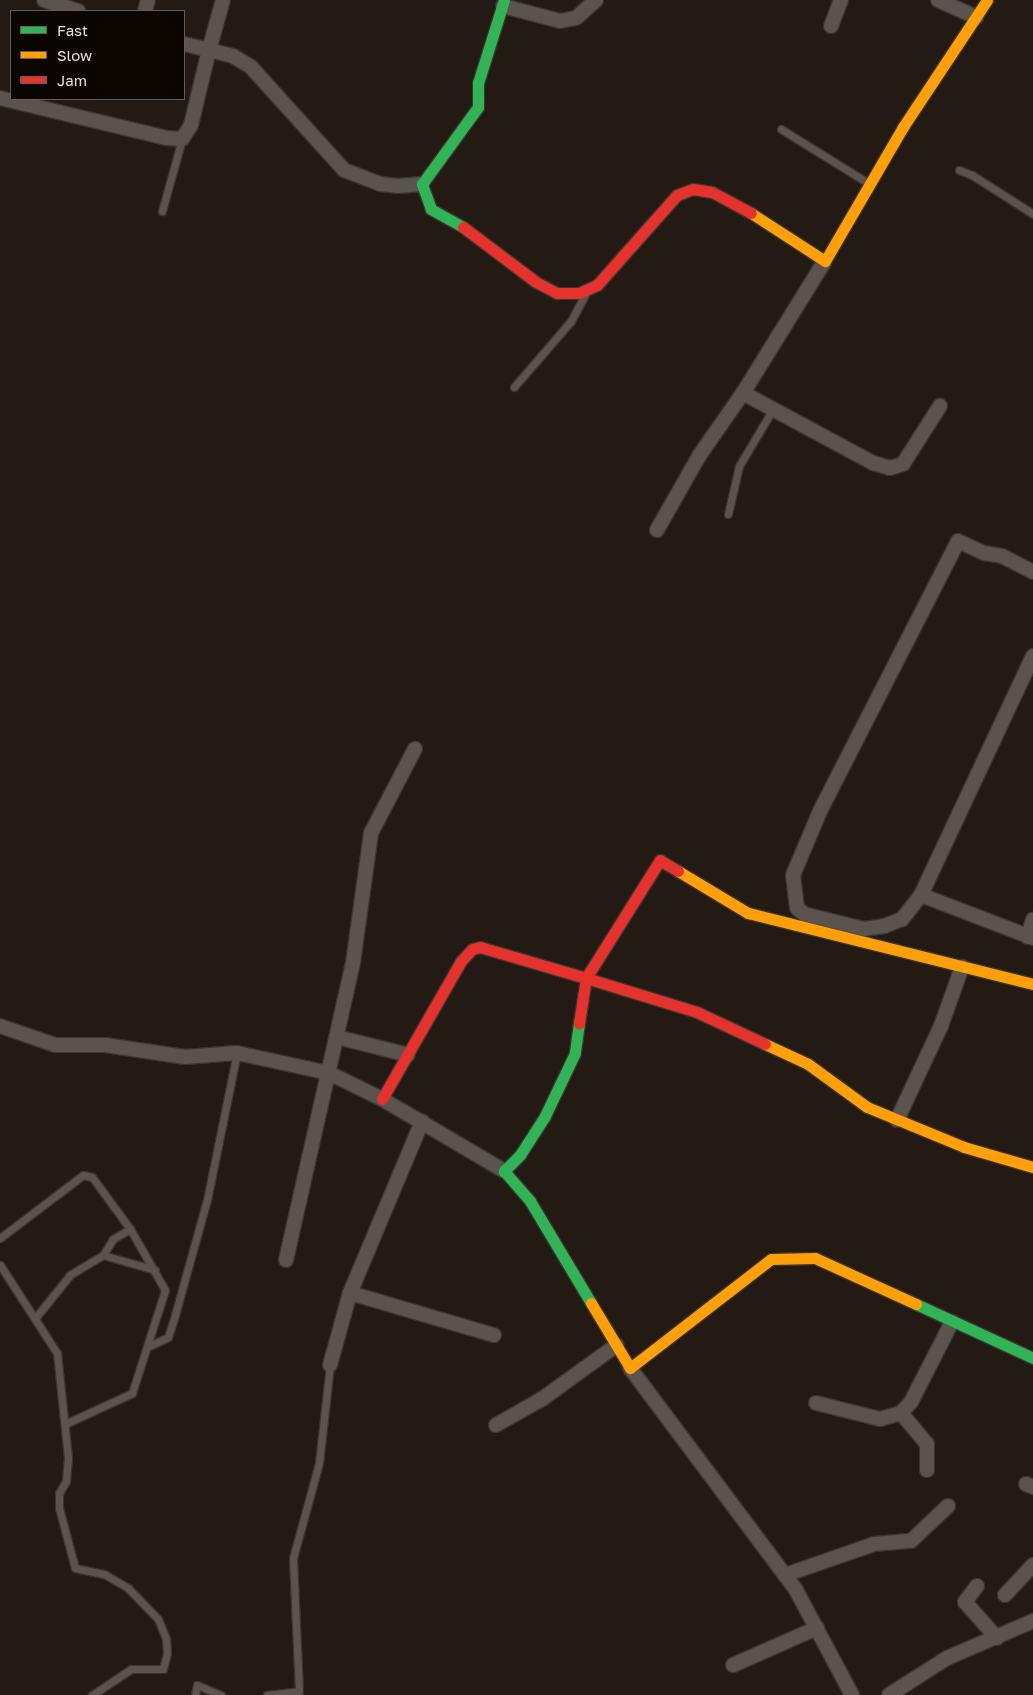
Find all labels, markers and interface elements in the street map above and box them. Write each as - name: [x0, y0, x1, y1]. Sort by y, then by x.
- legend: [10, 10, 185, 100]
- text: Fast: [57, 21, 88, 39]
- text: Slow: [57, 46, 92, 64]
- text: Jam: [57, 71, 87, 89]

